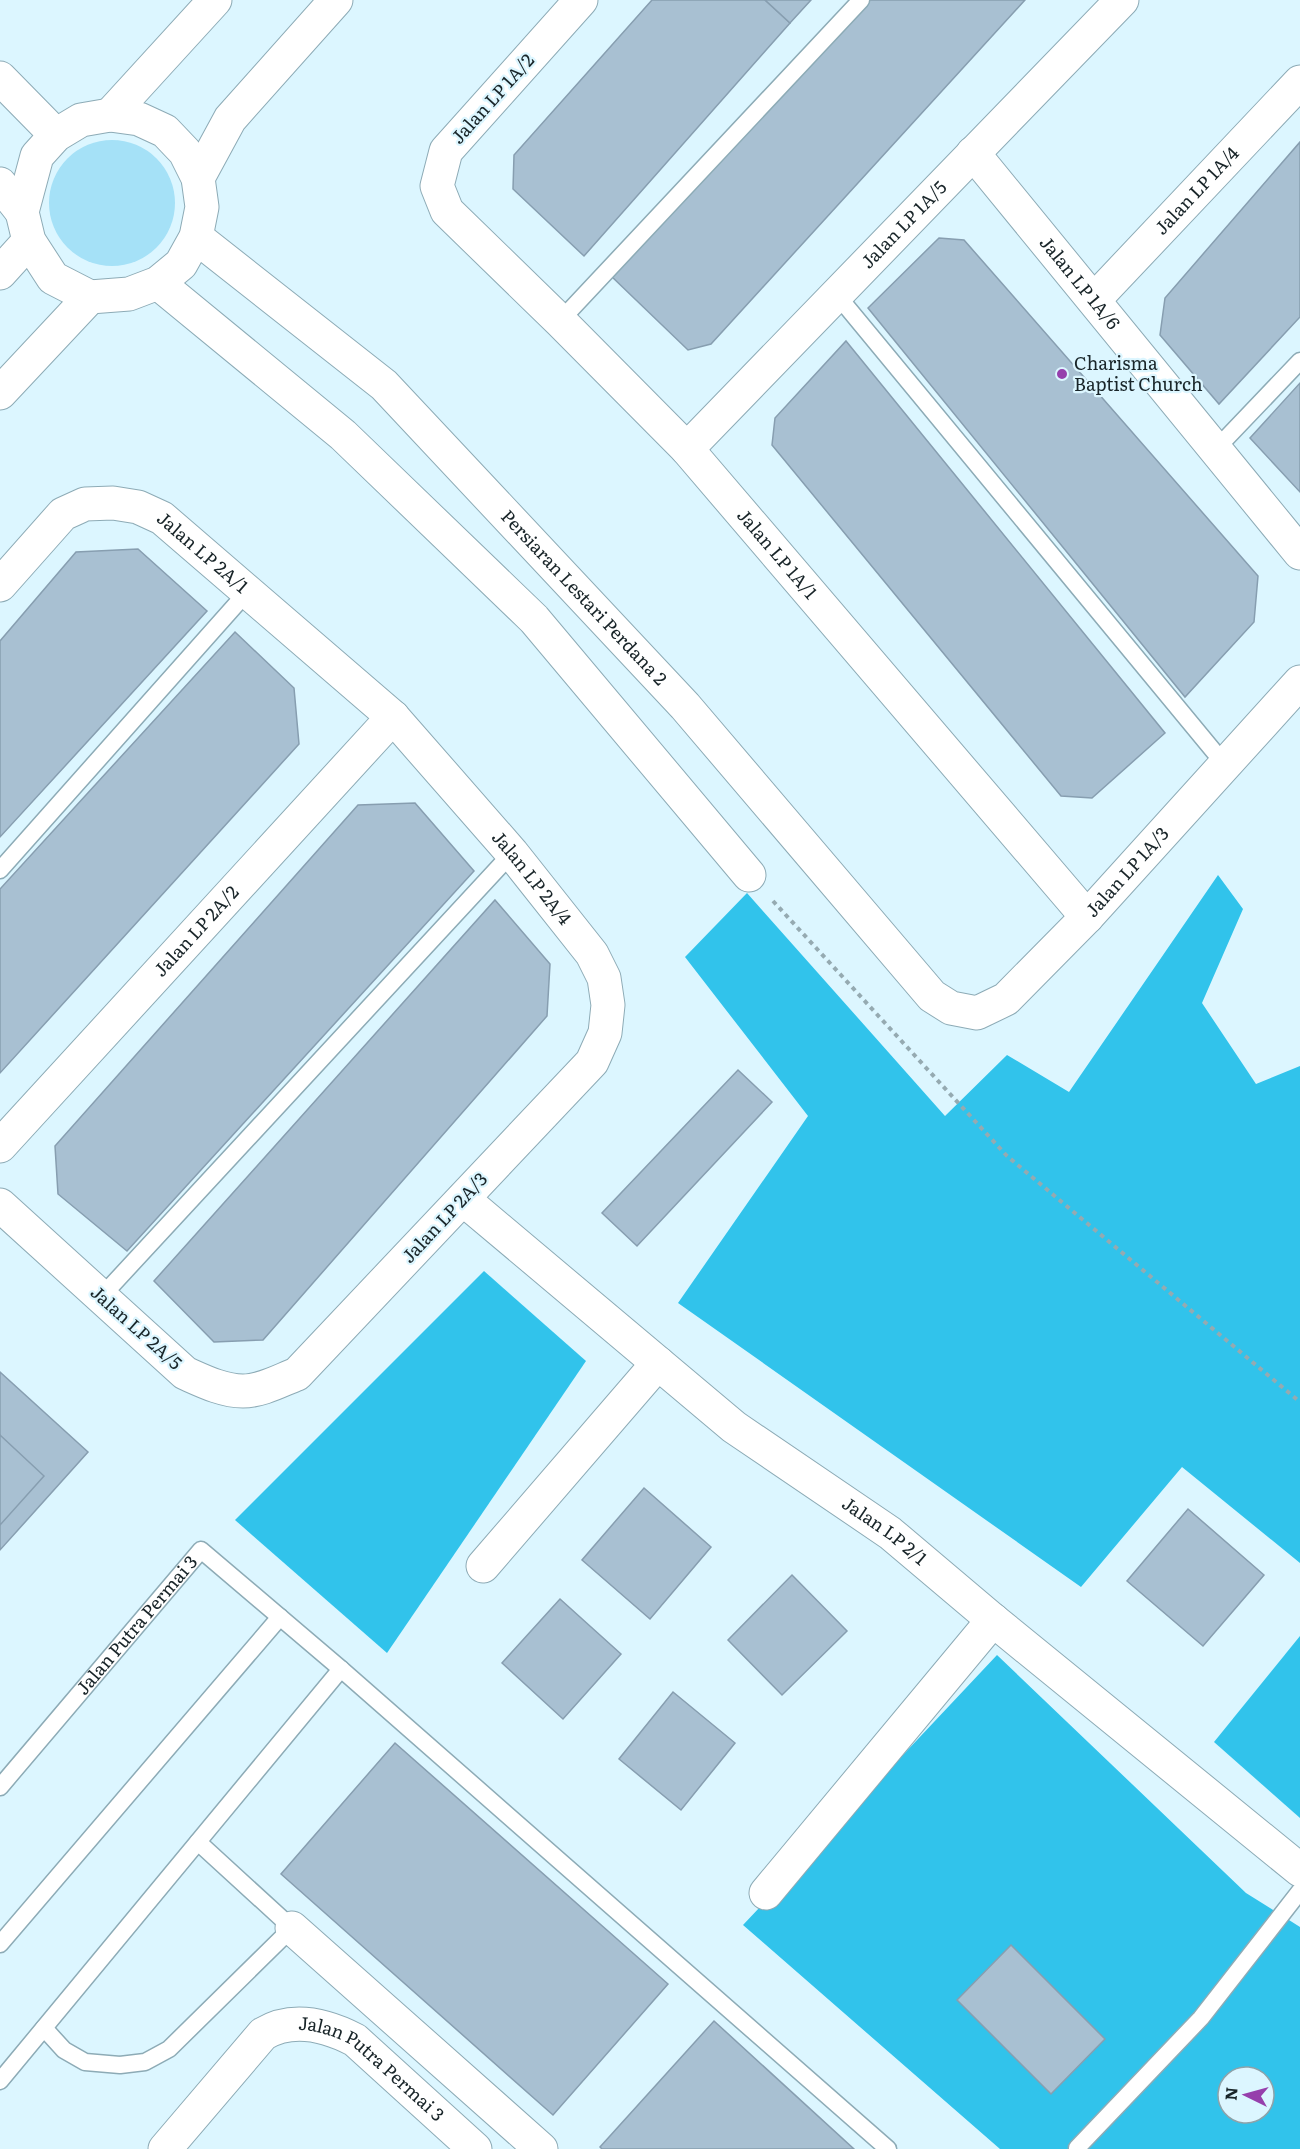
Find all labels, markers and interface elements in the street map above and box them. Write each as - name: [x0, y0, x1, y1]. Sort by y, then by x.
- street label: Jalan LP 1A/2: [444, 47, 540, 149]
- street label: Jalan LP 1A/4: [1148, 140, 1244, 240]
- street label: Jalan LP 1A/5: [854, 174, 952, 274]
- street label: Jalan LP 1A/6: [1034, 229, 1127, 335]
- place label: Charisma Baptist Church: [1074, 349, 1203, 397]
- marker: Charisma Baptist Church: [1055, 367, 1069, 381]
- street label: Jalan LP 1A/1: [732, 502, 825, 604]
- street label: Persiaran Lestari Perdana 2: [495, 503, 674, 691]
- street label: Jalan LP 2A/1: [151, 504, 255, 599]
- street label: Jalan LP 1A/3: [1078, 820, 1175, 922]
- street label: Jalan LP 2A/4: [486, 824, 579, 930]
- street label: Jalan LP 2A/2: [147, 879, 244, 982]
- street label: Jalan LP 2A/3: [395, 1166, 493, 1268]
- street label: Jalan LP 2A/5: [85, 1278, 189, 1375]
- street label: Jalan LP 2/1: [837, 1489, 934, 1571]
- street label: Jalan Putra Permai 3: [69, 1549, 203, 1700]
- street label: Jalan Putra Permai 3: [298, 2009, 451, 2127]
- north arrow: [1216, 2065, 1276, 2125]
- text: N: [1218, 2086, 1243, 2101]

